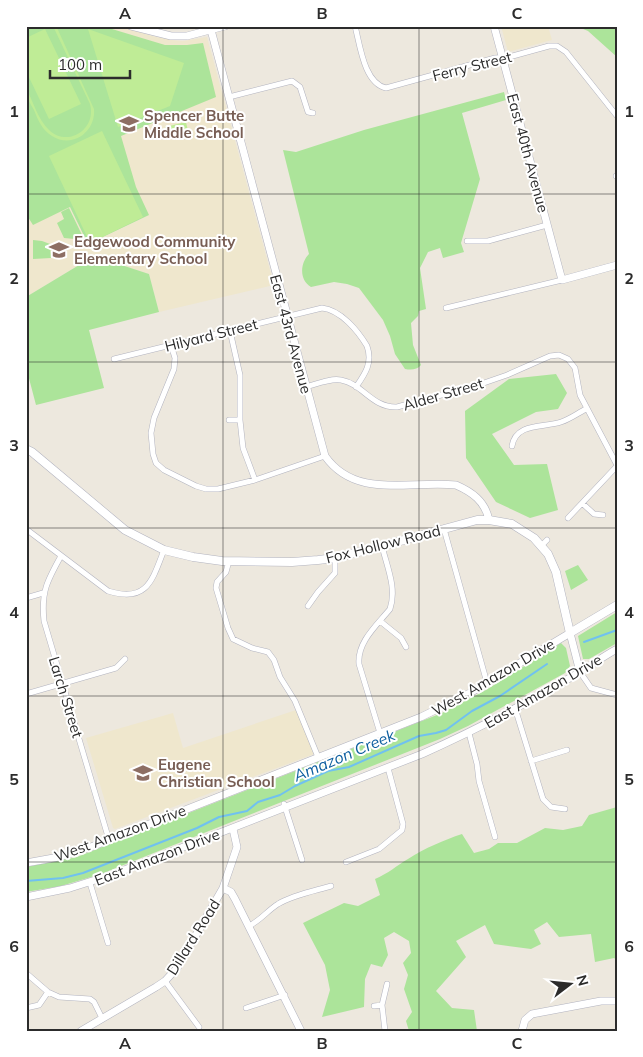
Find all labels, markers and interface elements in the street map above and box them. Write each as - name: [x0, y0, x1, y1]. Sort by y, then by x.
- text: A: [119, 3, 131, 23]
- text: B: [316, 3, 328, 23]
- text: C: [512, 3, 523, 23]
- street label: Ferry Street: [430, 47, 514, 85]
- scale bar: [50, 48, 130, 80]
- text: 100 m: [58, 55, 102, 74]
- street label: East 40th Avenue: [503, 91, 553, 215]
- text: 1: [9, 101, 19, 121]
- text: 1: [624, 101, 634, 121]
- place label: Spencer Butte Middle School: [144, 106, 244, 142]
- school or university icon: Spencer Butte Middle School: [118, 113, 140, 135]
- place label: Edgewood Community Elementary School: [74, 232, 236, 268]
- school or university icon: Edgewood Community Elementary School: [48, 239, 70, 261]
- text: 2: [9, 268, 19, 288]
- text: 2: [624, 268, 634, 288]
- street label: East 43rd Avenue: [266, 272, 316, 396]
- street label: Hilyard Street: [163, 314, 259, 356]
- street label: Alder Street: [401, 373, 485, 415]
- text: 3: [9, 435, 19, 455]
- text: 3: [624, 435, 634, 455]
- street label: Fox Hollow Road: [324, 521, 442, 567]
- text: 4: [9, 602, 19, 622]
- text: 4: [624, 602, 634, 622]
- street label: West Amazon Drive: [428, 634, 558, 720]
- street label: East Amazon Drive: [481, 650, 605, 732]
- street label: Larch Street: [45, 654, 87, 740]
- water label: Amazon Creek: [289, 724, 399, 786]
- place label: Eugene Christian School: [158, 755, 275, 791]
- school or university icon: Eugene Christian School: [132, 762, 154, 784]
- text: 5: [9, 769, 19, 789]
- text: 5: [624, 769, 634, 789]
- street label: West Amazon Drive: [52, 800, 188, 866]
- street label: East Amazon Drive: [92, 824, 222, 890]
- street label: Dillard Road: [162, 896, 224, 978]
- text: 6: [9, 936, 19, 956]
- text: 6: [624, 936, 634, 956]
- north arrow: [546, 960, 596, 1010]
- text: N: [572, 973, 593, 988]
- text: A: [119, 1033, 131, 1053]
- text: B: [316, 1033, 328, 1053]
- text: C: [512, 1033, 523, 1053]

